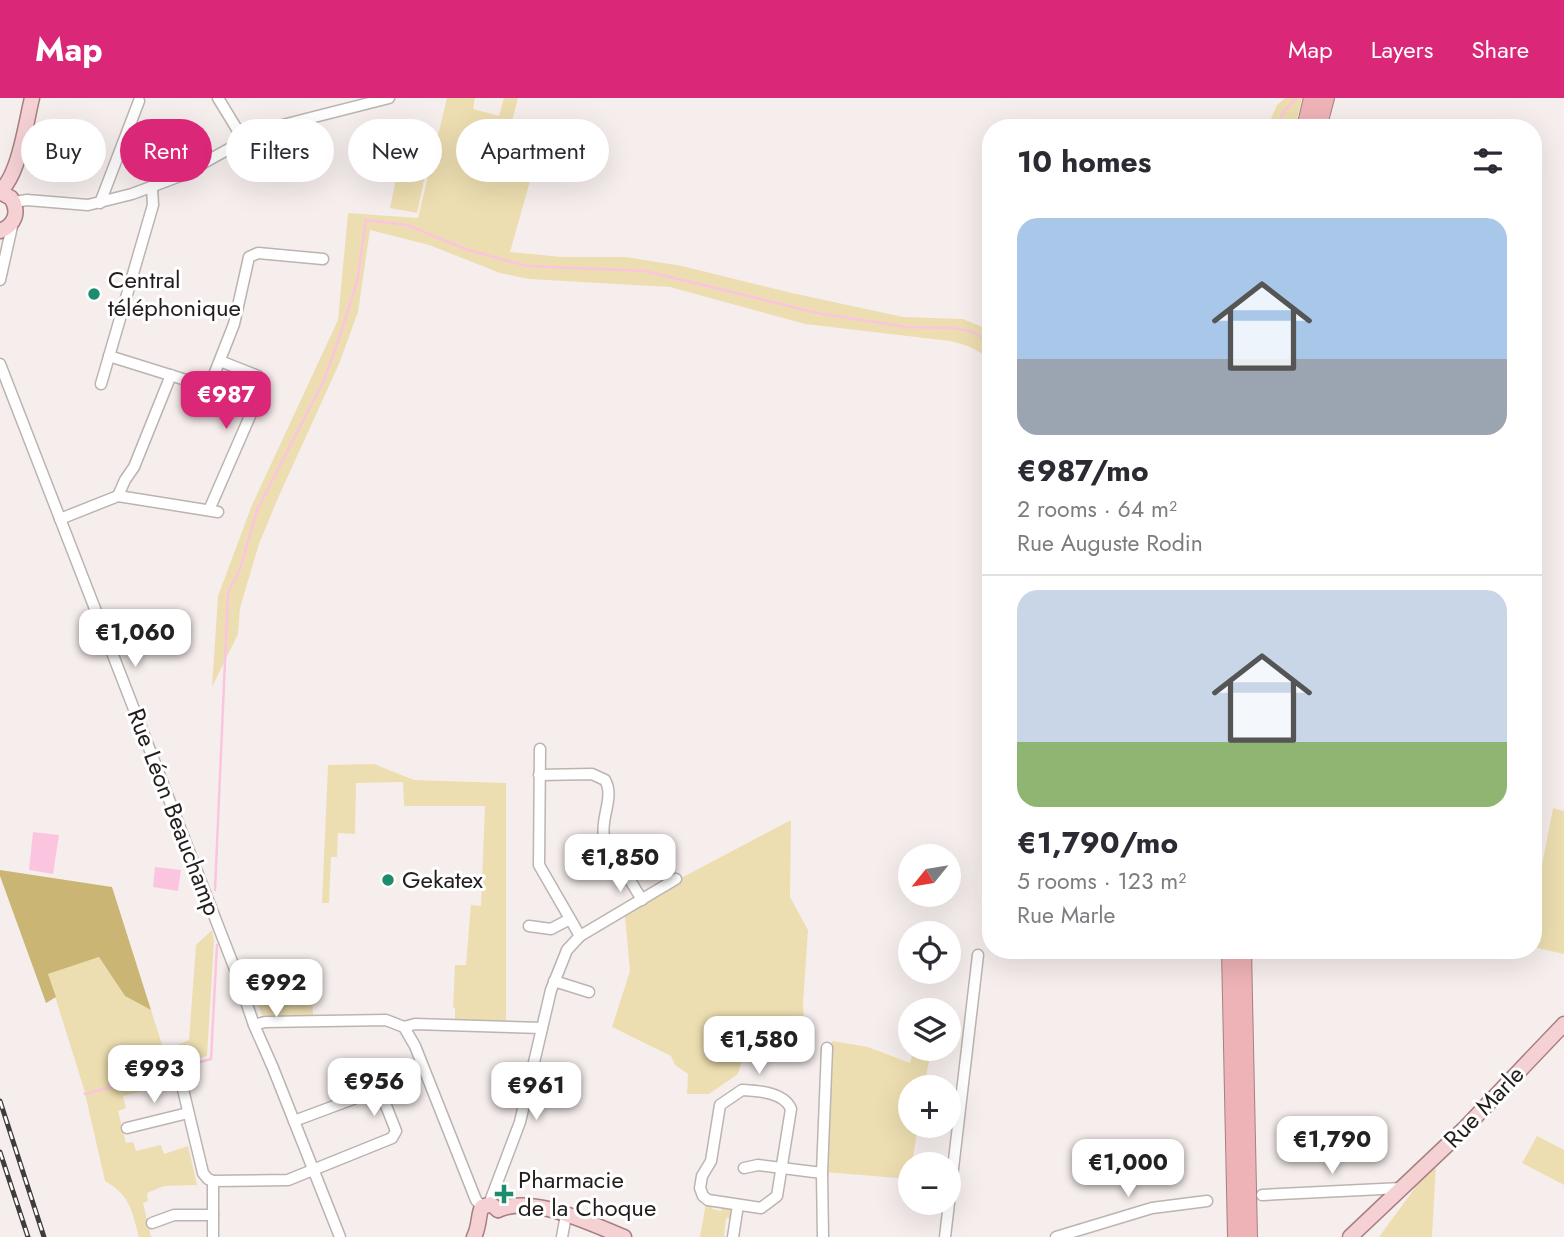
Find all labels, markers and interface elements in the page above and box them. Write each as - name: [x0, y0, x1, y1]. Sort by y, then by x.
- text: Map: [35, 26, 103, 73]
- text: Map: [1288, 32, 1333, 67]
- text: Layers: [1371, 32, 1433, 67]
- text: Share: [1471, 32, 1529, 67]
- chip: Buy: [21, 119, 106, 182]
- chip: Rent: [120, 119, 212, 182]
- chip: Filters: [226, 119, 334, 182]
- chip: New: [348, 119, 442, 182]
- chip: Apartment: [456, 119, 609, 182]
- text: 10 homes: [1017, 140, 1151, 183]
- icon: filters: [1469, 142, 1507, 180]
- place label: Central téléphonique: [108, 262, 241, 325]
- icon: home: [1199, 263, 1325, 389]
- marker: Central téléphonique: [86, 286, 102, 302]
- pin: €987: [185, 372, 267, 431]
- text: €987: [197, 377, 255, 411]
- text: €987/mo: [1017, 449, 1149, 492]
- text: 2 rooms · 64 m²: [1017, 492, 1177, 526]
- text: Rue Auguste Rodin: [1017, 526, 1203, 560]
- pin: €1,060: [78, 610, 192, 669]
- text: €1,060: [95, 615, 175, 649]
- icon: home: [1199, 635, 1325, 761]
- street label: Rue Léon Beauchamp: [119, 703, 230, 921]
- text: €1,790/mo: [1017, 821, 1178, 864]
- pin: €1,850: [563, 834, 677, 894]
- text: €1,850: [581, 840, 659, 874]
- north arrow: [898, 844, 961, 906]
- map controls: [898, 844, 961, 1215]
- place label: Gekatex: [402, 862, 484, 897]
- text: 5 rooms · 123 m²: [1017, 864, 1186, 898]
- marker: Gekatex: [380, 872, 396, 888]
- text: Rue Marle: [1017, 898, 1115, 932]
- button: locate: [898, 921, 961, 984]
- pin: €992: [235, 960, 317, 1019]
- text: €992: [246, 965, 306, 999]
- button: layers: [898, 998, 961, 1061]
- pin: €1,580: [702, 1016, 816, 1076]
- text: €1,580: [720, 1022, 798, 1056]
- pin: €993: [113, 1046, 195, 1105]
- text: €993: [124, 1051, 184, 1085]
- pin: €956: [333, 1058, 415, 1118]
- street label: Rue Marle: [1435, 1058, 1532, 1156]
- pin: €961: [495, 1062, 577, 1122]
- text: €956: [344, 1064, 404, 1098]
- text: €961: [507, 1068, 565, 1102]
- button: +: [898, 1075, 961, 1138]
- pin: €1,790: [1275, 1116, 1389, 1176]
- text: €1,790: [1293, 1122, 1371, 1156]
- pin: €1,000: [1071, 1140, 1185, 1199]
- text: €1,000: [1088, 1145, 1168, 1179]
- button: −: [898, 1152, 961, 1215]
- place label: Pharmacie de la Choque: [518, 1162, 656, 1225]
- marker: Pharmacie de la Choque: [496, 1186, 512, 1202]

